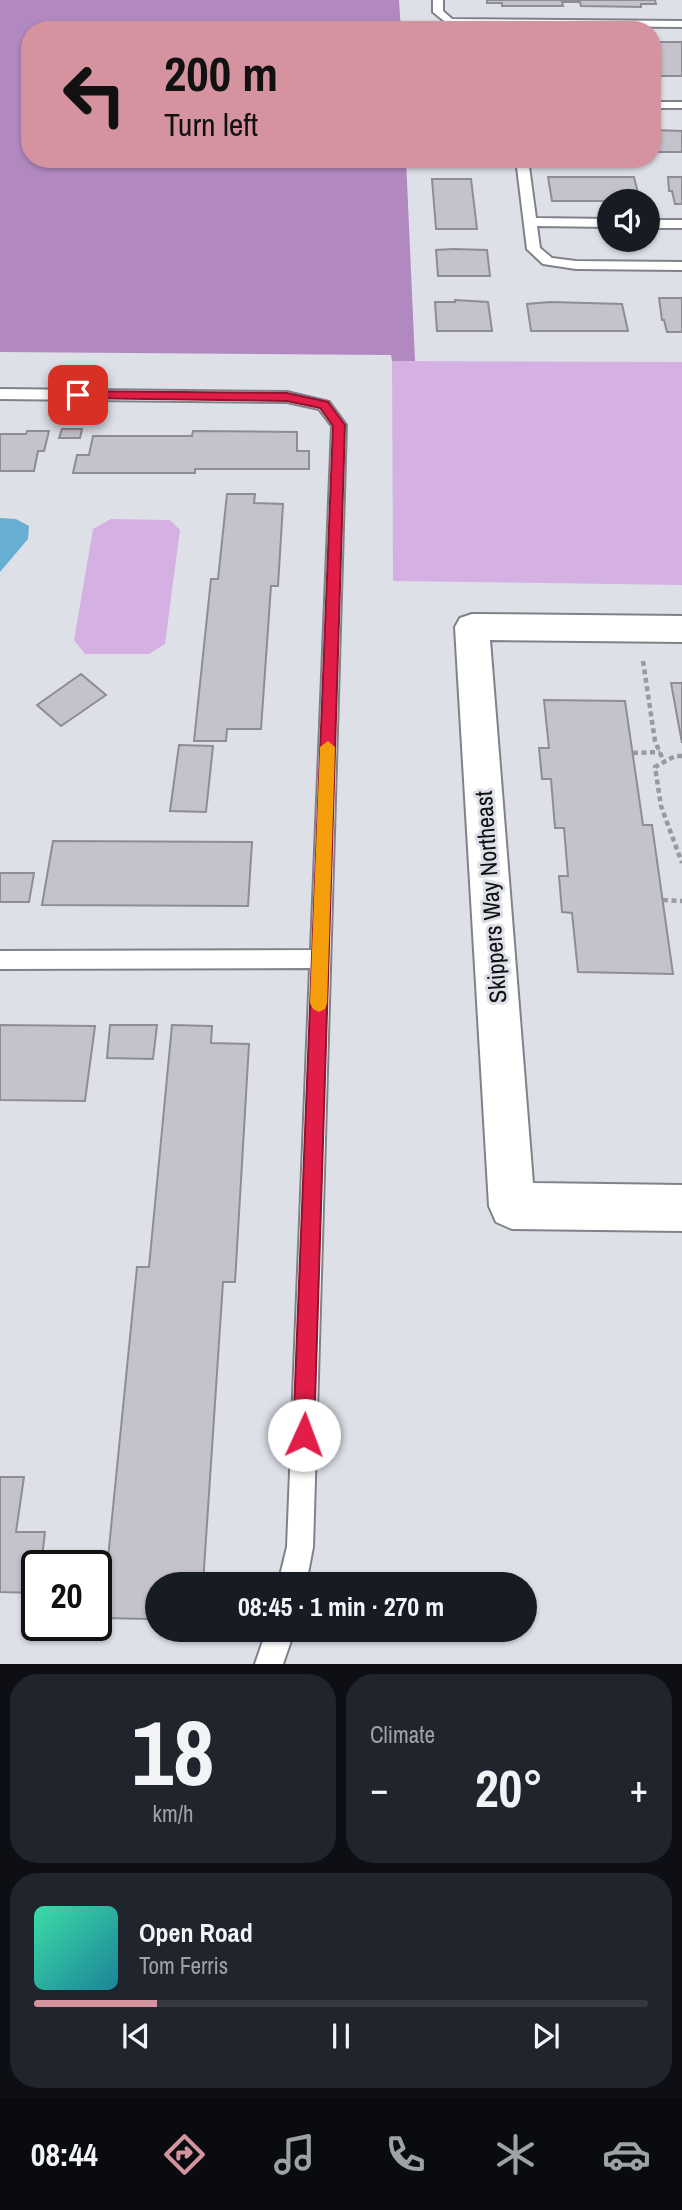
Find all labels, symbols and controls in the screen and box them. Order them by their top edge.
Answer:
text: 200 m [164,40,278,106]
icon: left [49,49,140,140]
text: Turn left [164,103,258,146]
map controls [597,189,660,252]
button: sound [597,189,660,252]
pin [48,365,108,425]
icon: arrive [59,376,97,414]
street label: Skippers Way Northeast [467,789,513,1004]
position arrow [267,1398,341,1472]
speed limit sign: 20 [21,1550,112,1641]
text: 08:45 · 1 min · 270 m [238,1589,444,1624]
text: 18 [132,1691,215,1813]
text: Climate [370,1719,435,1750]
text: 20° [475,1753,543,1823]
text: − [370,1763,388,1814]
text: + [630,1763,648,1814]
text: km/h [153,1798,193,1829]
text: Open Road [139,1915,253,1950]
text: Tom Ferris [139,1950,228,1981]
icon: previous [117,2017,155,2055]
icon: pause [322,2017,360,2055]
icon: next [527,2017,565,2055]
icon: directions [160,2130,209,2179]
icon: music [270,2130,319,2179]
icon: phone [381,2130,430,2179]
icon: climate [491,2130,540,2179]
icon: car [602,2130,651,2179]
text: 08:44 [31,2133,98,2176]

